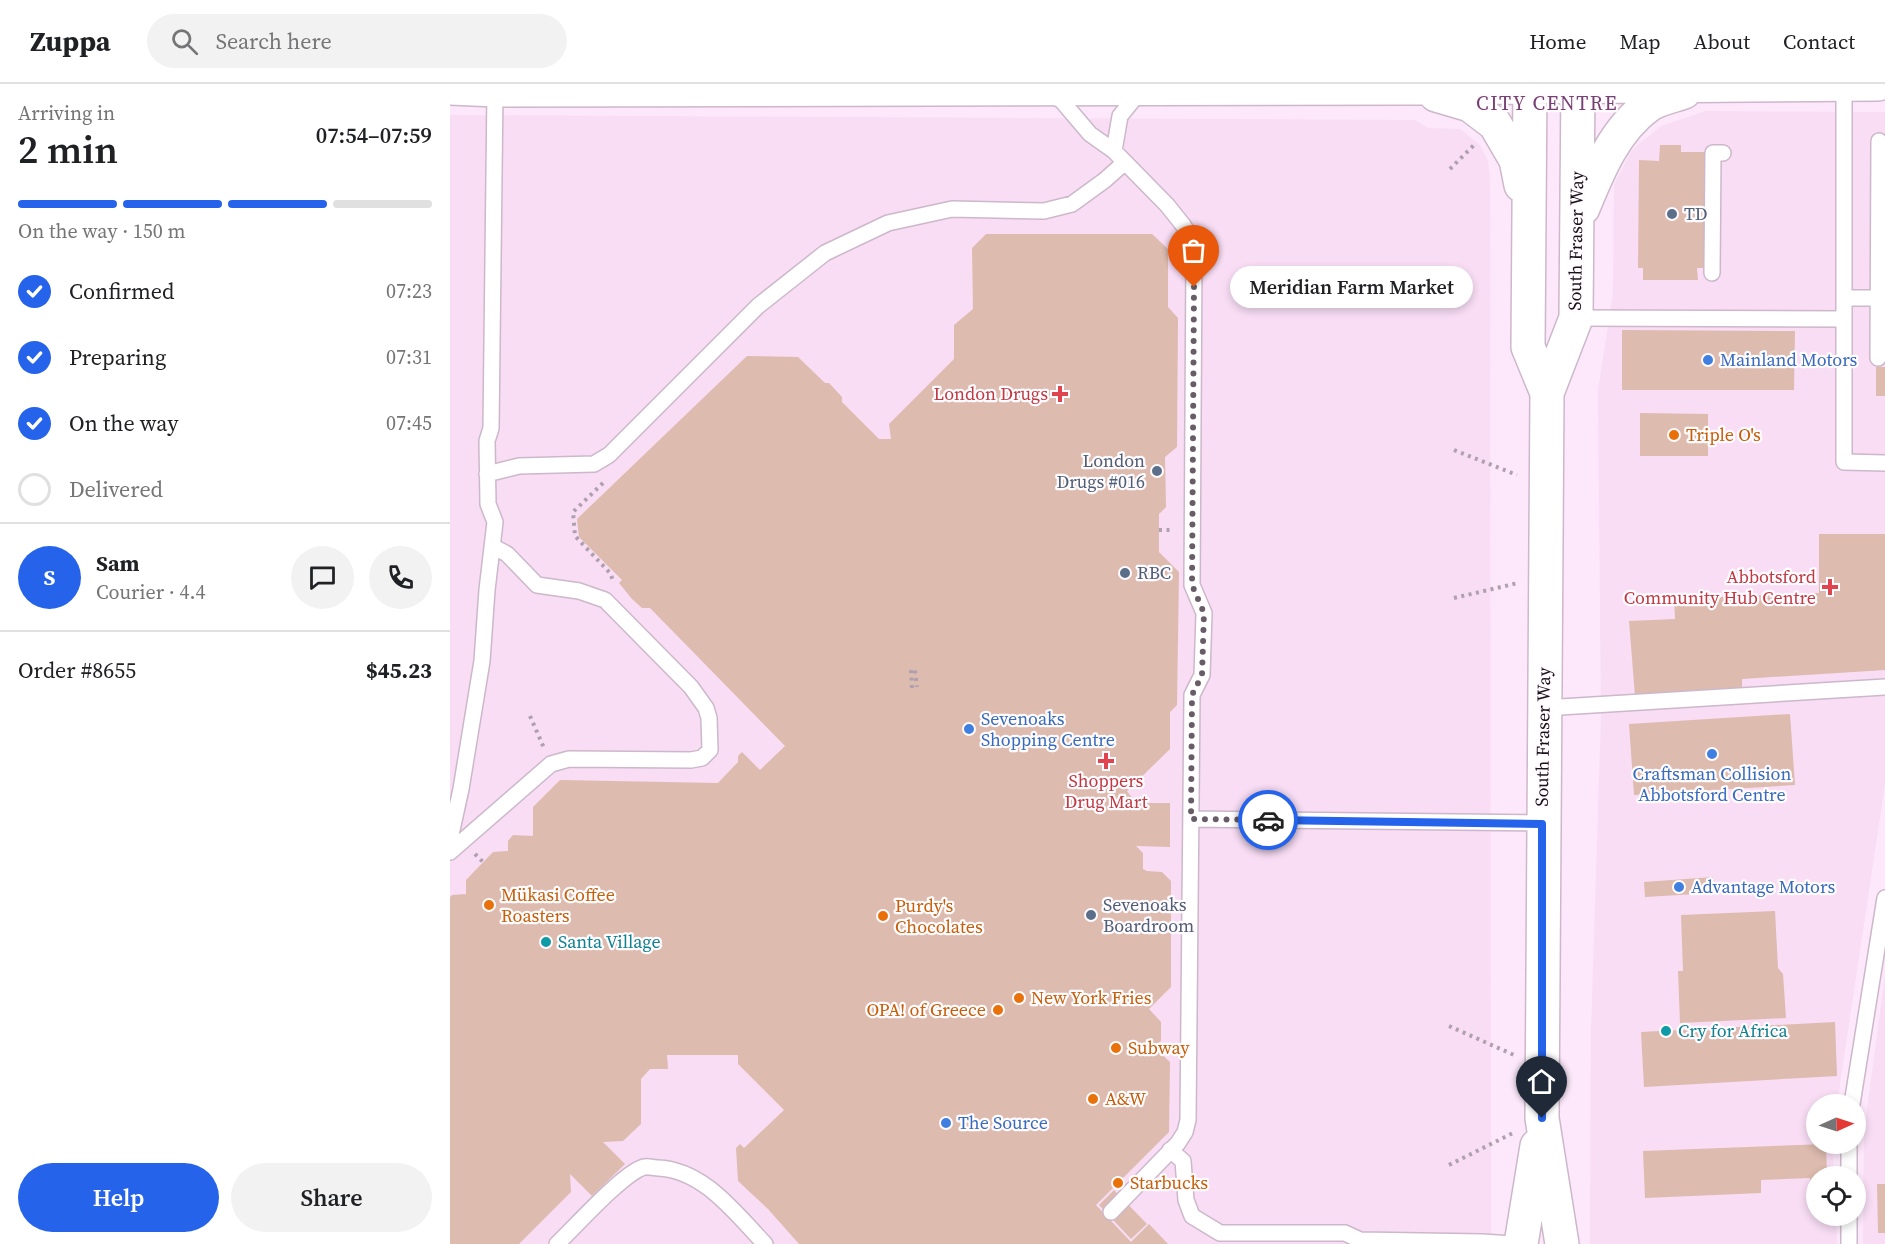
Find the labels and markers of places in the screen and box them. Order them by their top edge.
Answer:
place label: TD [1684,201,1708,226]
marker: TD [1665,207,1679,221]
pin [1168,225,1219,287]
callout: Meridian Farm Market [1230,266,1473,308]
place label: Mainland Motors [1720,347,1858,372]
marker: Mainland Motors [1701,353,1715,367]
place label: London Drugs [933,381,1048,406]
marker: London Drugs [1053,387,1067,401]
place label: Triple O's [1686,422,1761,447]
marker: Triple O's [1667,428,1681,442]
place label: London Drugs #016 [1056,448,1145,494]
marker: London Drugs #016 [1150,464,1164,478]
place label: RBC [1137,560,1171,585]
place label: Abbotsford Community Hub Centre [1624,564,1816,610]
marker: RBC [1118,566,1132,580]
marker: Abbotsford Community Hub Centre [1821,578,1839,596]
place label: Sevenoaks Shopping Centre [981,706,1115,752]
marker: Sevenoaks Shopping Centre [962,722,976,736]
marker: Craftsman Collision Abbotsford Centre [1705,747,1719,761]
marker: Shoppers Drug Mart [1099,754,1113,768]
place label: Craftsman Collision Abbotsford Centre [1633,761,1792,807]
place label: Shoppers Drug Mart [1065,768,1148,814]
place label: Advantage Motors [1691,874,1835,899]
marker: Advantage Motors [1672,880,1686,894]
place label: Mükasi Coffee Roasters [501,882,615,928]
place label: Sevenoaks Boardroom [1103,892,1194,938]
place label: Purdy's Chocolates [895,893,983,939]
marker: Mükasi Coffee Roasters [482,898,496,912]
marker: Sevenoaks Boardroom [1084,908,1098,922]
marker: Purdy's Chocolates [876,909,890,923]
place label: Santa Village [558,929,661,954]
marker: Santa Village [539,935,553,949]
place label: New York Fries [1031,985,1152,1010]
marker: New York Fries [1012,991,1026,1005]
place label: OPA! of Greece [866,997,986,1022]
marker: OPA! of Greece [991,1003,1005,1017]
place label: Cry for Africa [1678,1018,1788,1043]
marker: Cry for Africa [1659,1024,1673,1038]
place label: Subway [1128,1035,1190,1060]
marker: Subway [1109,1041,1123,1055]
pin [1516,1056,1567,1118]
place label: A&W [1105,1086,1147,1111]
marker: A&W [1086,1092,1100,1106]
place label: The Source [958,1110,1048,1135]
marker: The Source [939,1116,953,1130]
place label: Starbucks [1130,1170,1208,1195]
marker: Starbucks [1111,1176,1125,1190]

